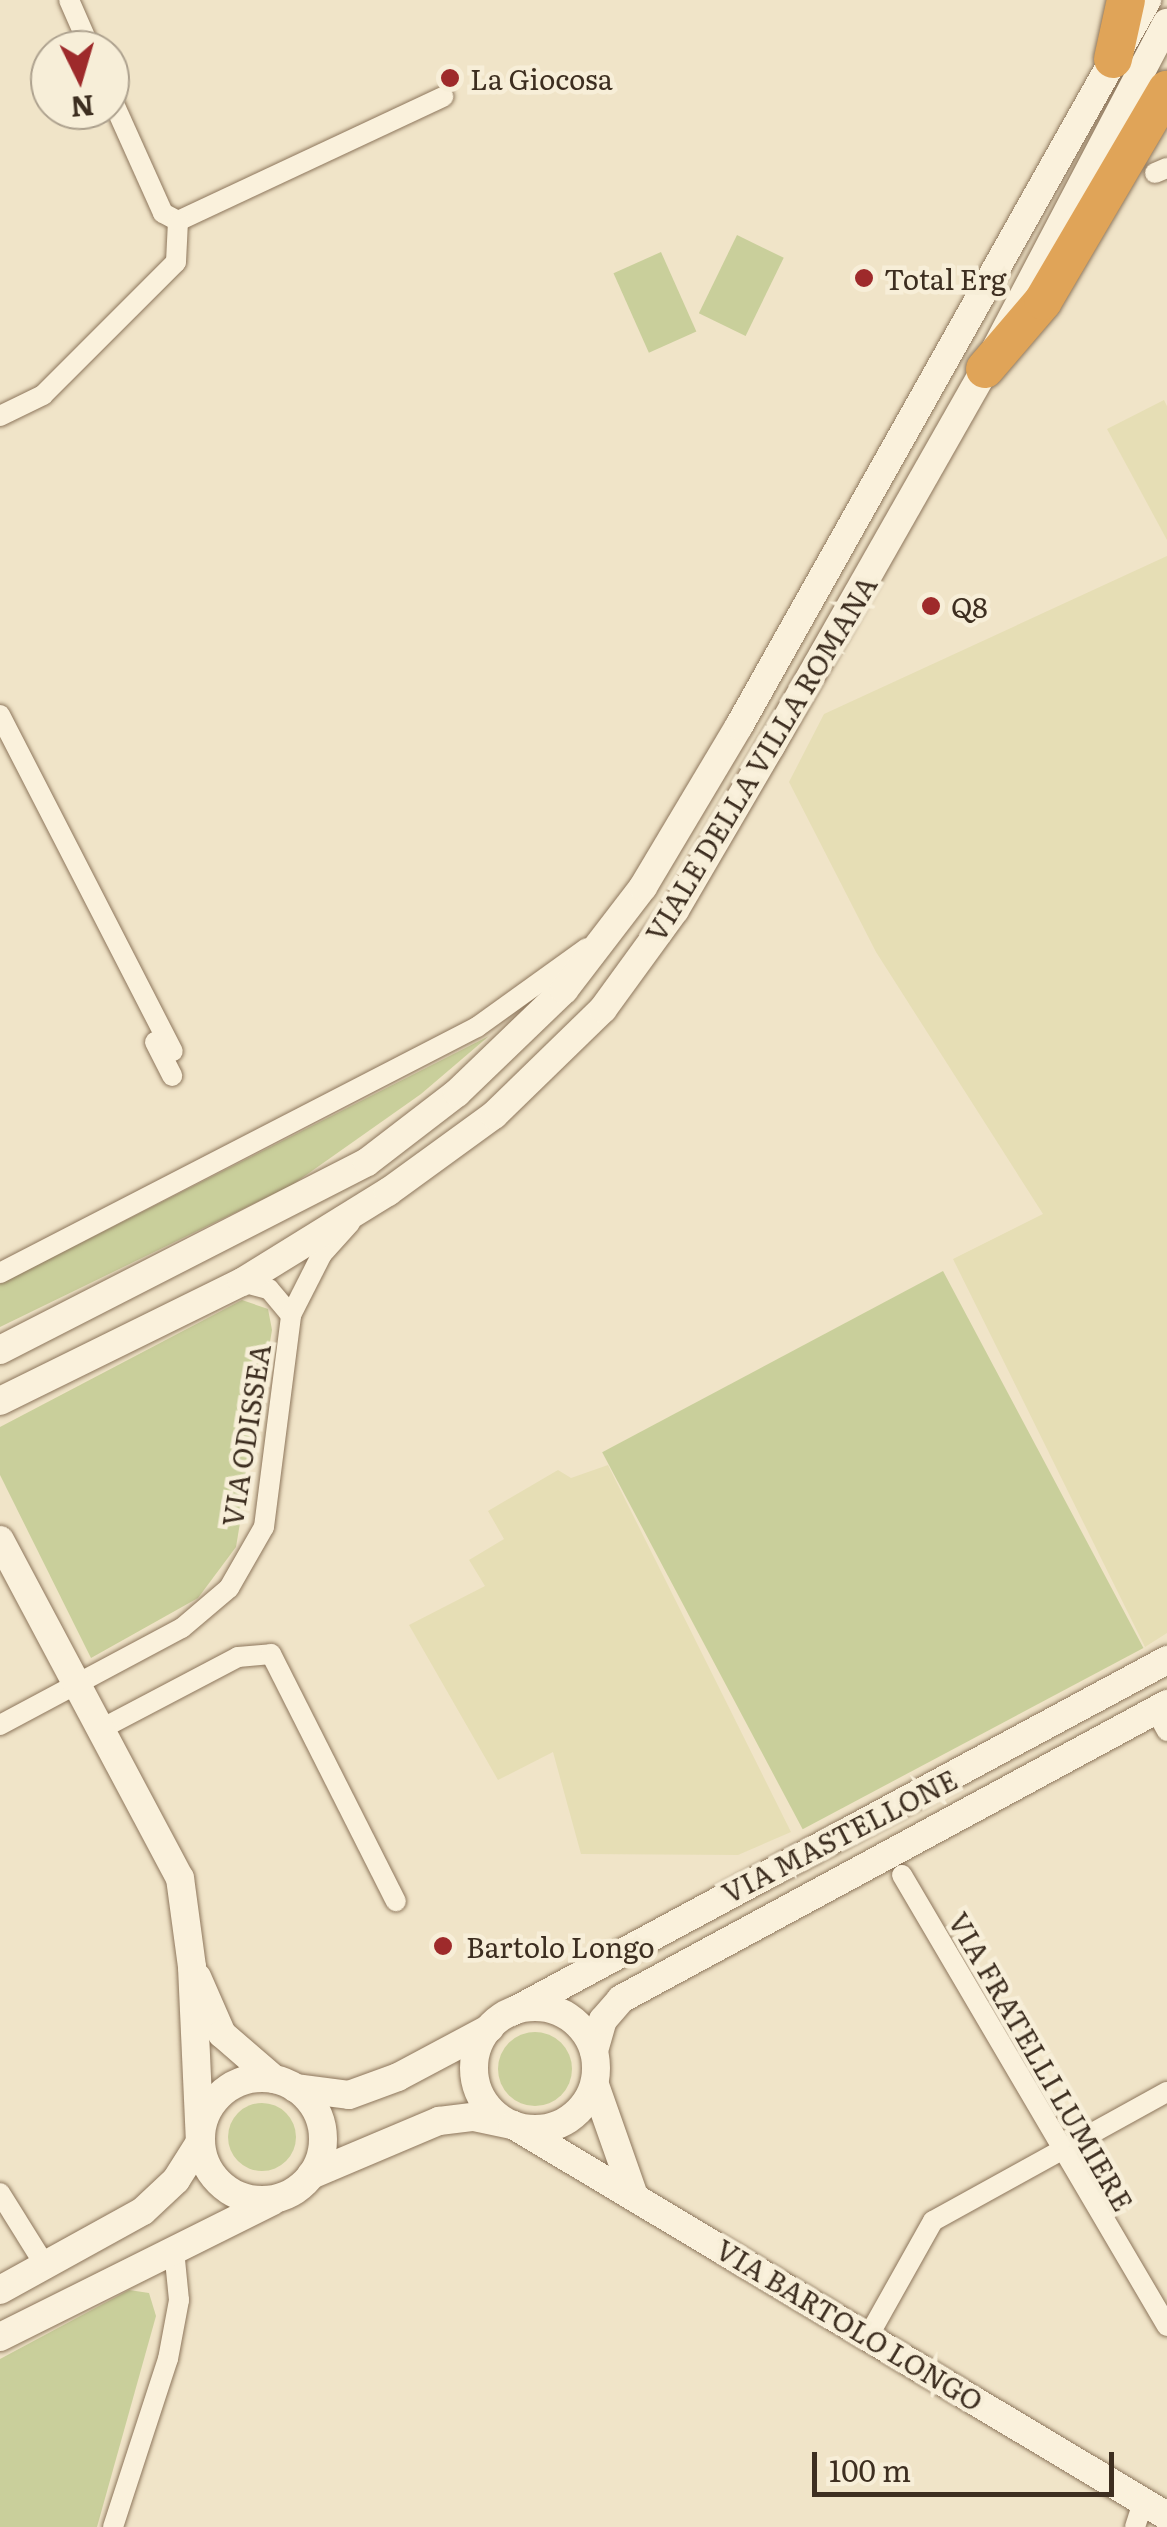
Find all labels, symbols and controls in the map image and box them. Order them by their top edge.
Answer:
north arrow [30,30,130,130]
place label: La Giocosa [470,61,613,95]
marker: La Giocosa [439,67,461,89]
text: N [69,86,96,130]
place label: Total Erg [884,261,1006,295]
marker: Total Erg [853,267,875,289]
street label: VIALE DELLA VILLA ROMANA [637,569,883,947]
place label: Q8 [951,589,988,623]
marker: Q8 [920,595,942,617]
street label: VIA ODISSEA [214,1341,276,1529]
street label: VIA MASTELLONE [716,1761,962,1909]
street label: VIA FRATELLI LUMIERE [943,1906,1141,2216]
place label: Bartolo Longo [466,1929,655,1963]
marker: Bartolo Longo [430,1933,456,1959]
street label: VIA BARTOLO LONGO [711,2231,989,2417]
scale bar [817,2432,1120,2494]
text: 100 m [829,2447,911,2491]

